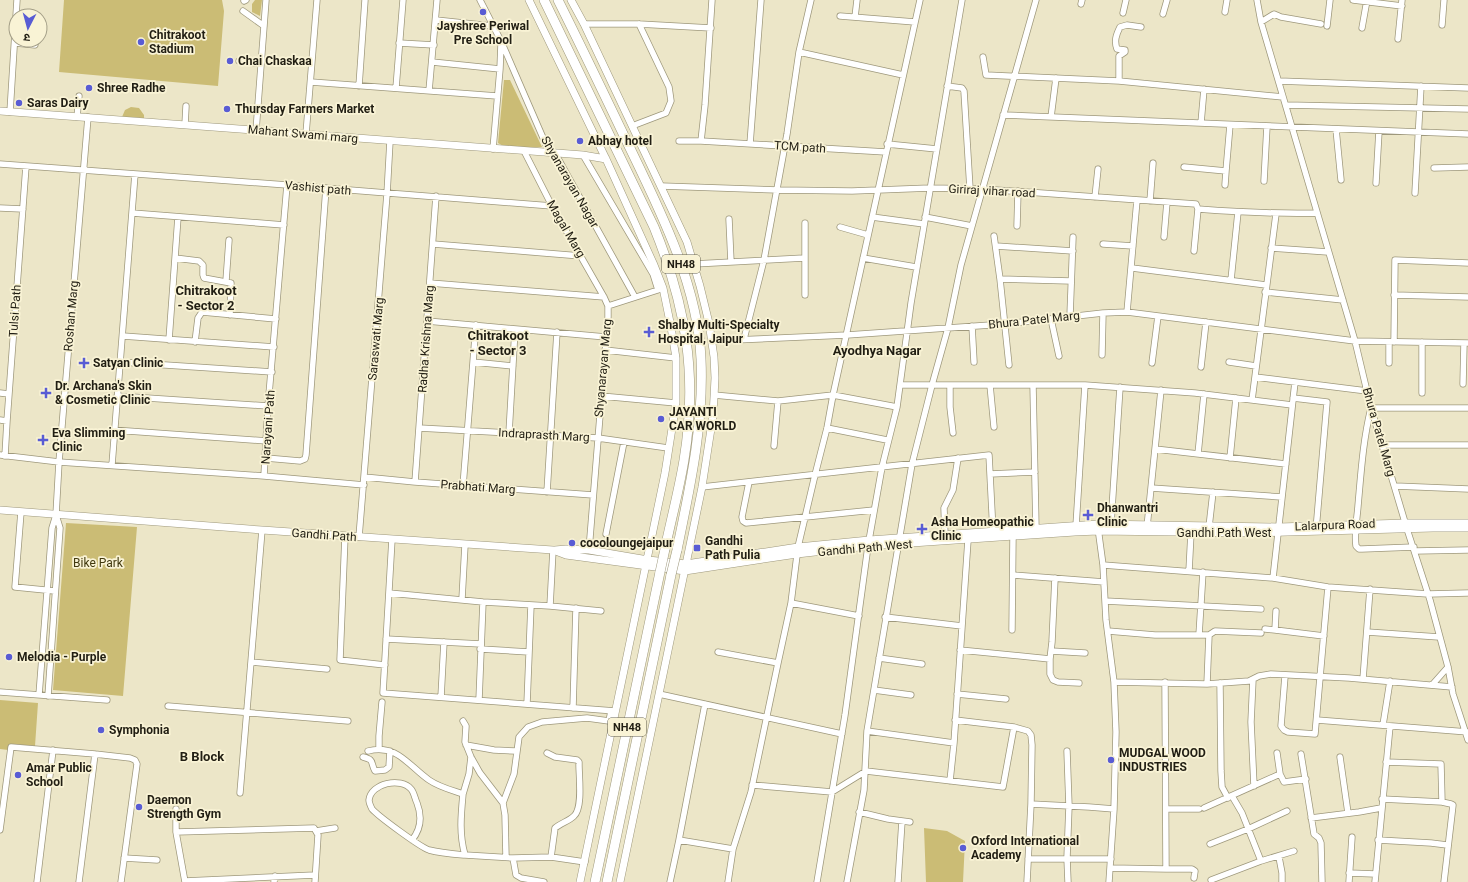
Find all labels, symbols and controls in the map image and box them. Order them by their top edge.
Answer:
marker: Jayshree Periwal Pre School [478,7,488,17]
north arrow [8,8,48,48]
place label: Jayshree Periwal Pre School [437,19,529,47]
place label: Chitrakoot Stadium [149,28,205,56]
text: उ [23,31,31,44]
marker: Chitrakoot Stadium [136,37,146,47]
place label: Chai Chaskaa [238,54,312,68]
marker: Chai Chaskaa [225,56,235,66]
place label: Shree Radhe [97,81,166,95]
marker: Shree Radhe [84,83,94,93]
place label: Saras Dairy [27,96,89,110]
marker: Saras Dairy [14,98,24,108]
place label: Thursday Farmers Market [235,102,374,116]
marker: Thursday Farmers Market [222,104,232,114]
street label: Mahant Swami marg [247,122,359,146]
street label: Shyanarayan Nagar [538,134,602,230]
place label: Abhay hotel [588,134,652,148]
marker: Abhay hotel [575,136,585,146]
street label: TCM path [774,138,826,156]
street label: Vashist path [284,178,352,198]
street label: Giriraj vihar road [948,182,1036,200]
street label: Magal Marg [544,198,588,260]
road number: NH48 [662,255,700,273]
street label: Roshan Marg [61,280,81,352]
district label: Chitrakoot - Sector 2 [175,283,237,313]
street label: Tulsi Path [6,284,24,338]
street label: Radha Krishna Marg [415,285,437,393]
street label: Saraswati Marg [365,297,387,381]
street label: Bhura Patel Marg [988,308,1080,332]
street label: Shyanarayan Marg [592,318,614,418]
place label: Shalby Multi-Specialty Hospital, Jaipur [658,318,780,346]
marker: Shalby Multi-Specialty Hospital, Jaipur [643,326,655,338]
district label: Chitrakoot - Sector 3 [467,328,529,358]
district label: Ayodhya Nagar [833,343,922,358]
place label: Satyan Clinic [93,356,163,370]
marker: Satyan Clinic [78,357,90,369]
place label: Dr. Archana's Skin & Cosmetic Clinic [55,379,152,407]
street label: Bhura Patel Marg [1360,386,1398,478]
marker: Dr. Archana's Skin & Cosmetic Clinic [40,387,52,399]
street label: Narayani Path [258,389,278,465]
place label: JAYANTI CAR WORLD [669,405,737,433]
marker: JAYANTI CAR WORLD [656,414,666,424]
place label: Eva Slimming Clinic [52,426,125,454]
street label: Indraprasth Marg [498,426,590,444]
marker: Eva Slimming Clinic [37,434,49,446]
street label: Prabhati Marg [440,477,516,497]
place label: Dhanwantri Clinic [1097,501,1158,529]
marker: Dhanwantri Clinic [1082,509,1094,521]
place label: Asha Homeopathic Clinic [931,515,1034,543]
street label: Lalarpura Road [1294,517,1376,533]
marker: Asha Homeopathic Clinic [916,523,928,535]
street label: Gandhi Path [291,526,357,544]
street label: Gandhi Path West [1176,526,1272,540]
place label: Gandhi Path Pulia [705,534,761,562]
place label: cocoloungejaipur [580,536,674,550]
street label: Gandhi Path West [817,537,913,559]
marker: cocoloungejaipur [567,538,577,548]
marker: Gandhi Path Pulia [692,543,702,553]
park label: Bike Park [73,556,124,570]
place label: Melodia - Purple [17,650,107,664]
marker: Melodia - Purple [4,652,14,662]
road number: NH48 [608,718,646,736]
place label: Symphonia [109,723,170,737]
marker: Symphonia [96,725,106,735]
place label: MUDGAL WOOD INDUSTRIES [1119,746,1206,774]
district label: B Block [180,749,225,764]
marker: MUDGAL WOOD INDUSTRIES [1106,755,1116,765]
place label: Amar Public School [26,761,92,789]
marker: Amar Public School [13,770,23,780]
place label: Daemon Strength Gym [147,793,221,821]
marker: Daemon Strength Gym [134,802,144,812]
place label: Oxford International Academy [971,834,1079,862]
marker: Oxford International Academy [958,843,968,853]

